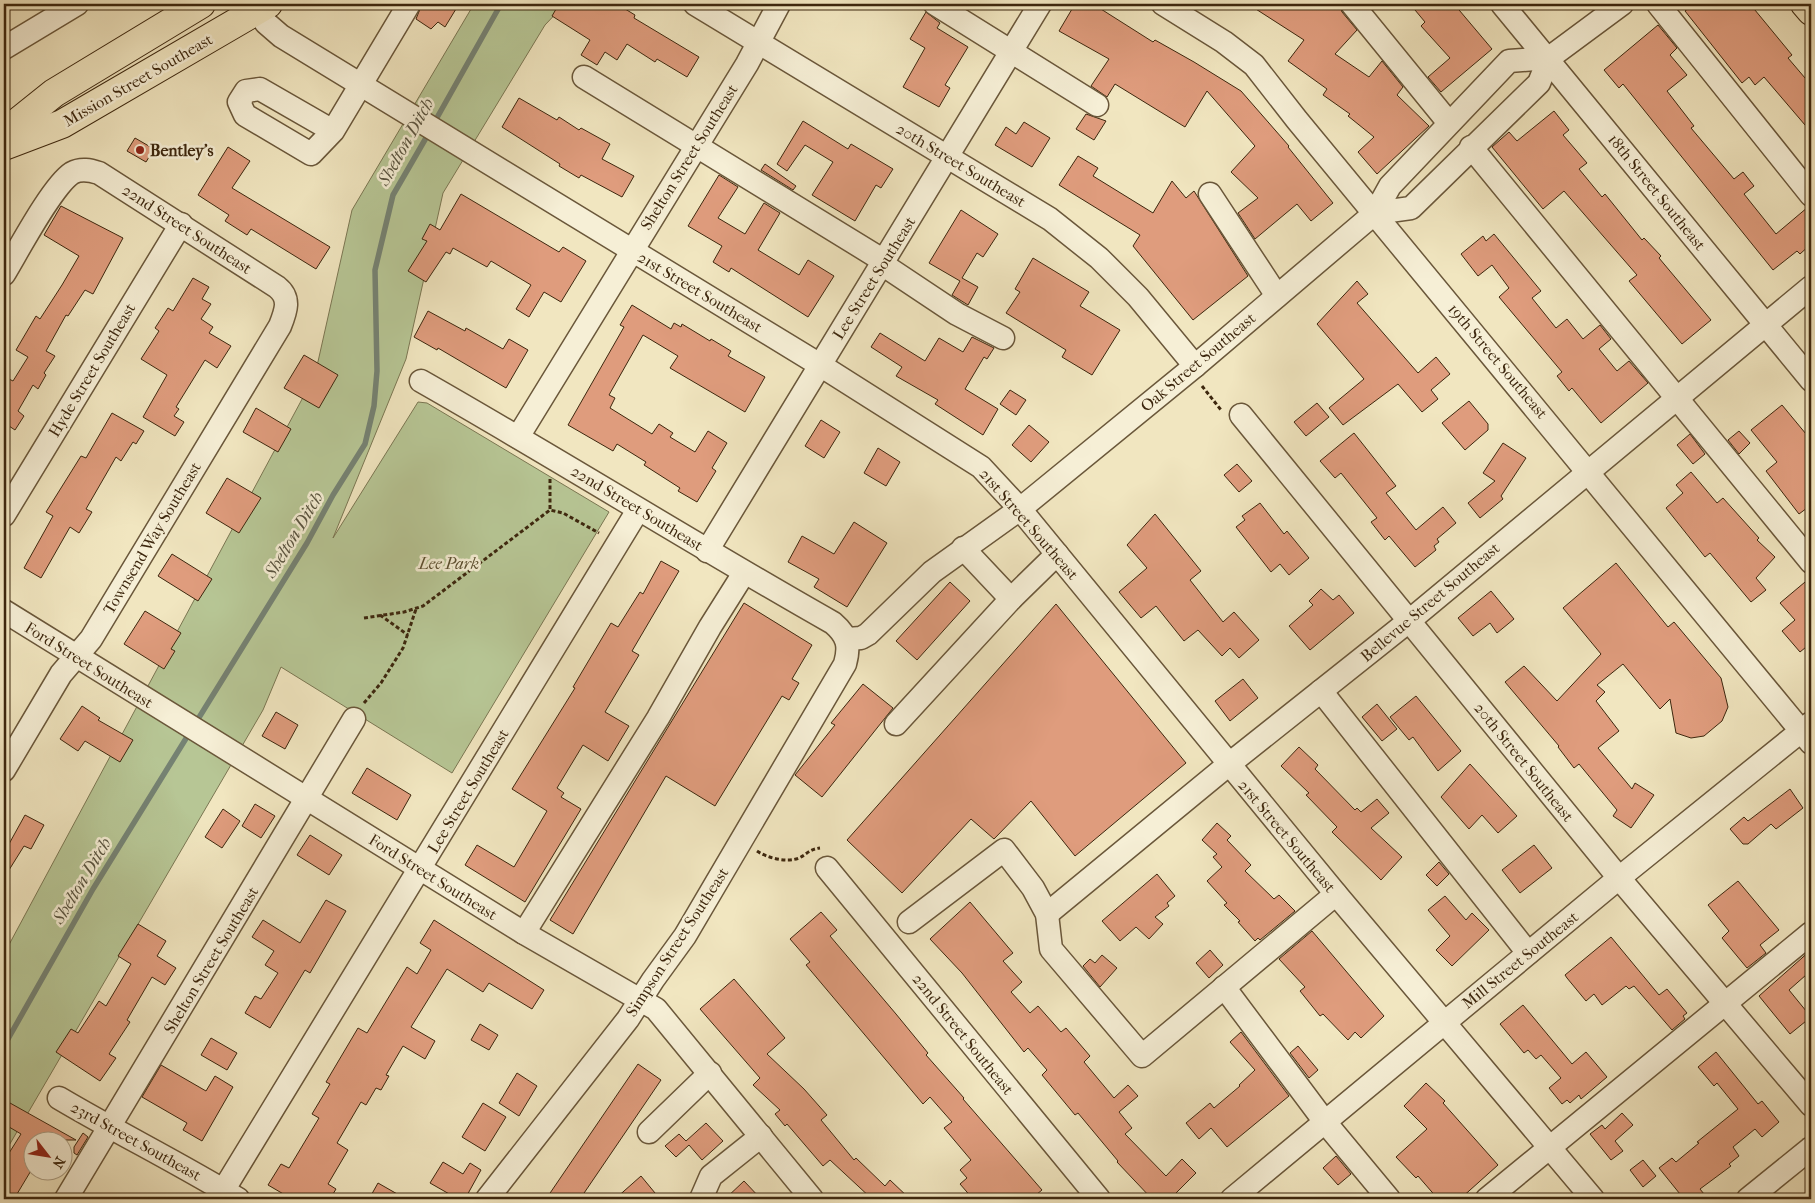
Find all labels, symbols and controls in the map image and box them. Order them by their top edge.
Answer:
street label: Mission Street Southeast [60,29,216,130]
street label: Shelton Street Southeast [636,80,742,233]
water label: Shelton Ditch [373,95,439,190]
street label: 20th Street Southeast [893,119,1029,211]
street label: 18th Street Southeast [1604,130,1710,254]
place label: Bentley's [150,141,213,161]
marker: Bentley's [134,144,146,156]
street label: 22nd Street Southeast [119,180,255,278]
street label: Lee Street Southeast [828,213,920,343]
street label: 21st Street Southeast [634,247,766,337]
street label: Hyde Street Southeast [45,299,140,440]
street label: 19th Street Southeast [1444,299,1552,423]
street label: Oak Street Southeast [1137,308,1260,416]
street label: Townsend Way Southeast [99,458,205,617]
street label: 22nd Street Southeast [568,461,707,555]
street label: 21st Street Southeast [975,464,1083,584]
water label: Shelton Ditch [260,488,328,583]
street label: Bellevue Street Southeast [1357,538,1504,666]
park label: Lee Park [418,554,479,573]
street label: Ford Street Southeast [21,618,157,712]
street label: 20th Street Southeast [1470,699,1578,826]
street label: Lee Street Southeast [423,725,513,857]
street label: 21st Street Southeast [1234,776,1340,896]
street label: Ford Street Southeast [365,830,501,924]
water label: Shelton Ditch [48,834,116,929]
street label: Simpson Street Southeast [622,864,733,1020]
street label: Shelton Street Southeast [160,883,263,1037]
street label: Mill Street Southeast [1458,907,1582,1013]
street label: 22nd Street Southeast [908,970,1018,1099]
street label: 23rd Street Southeast [68,1097,205,1185]
north arrow [22,1130,72,1180]
text: N [48,1154,69,1172]

